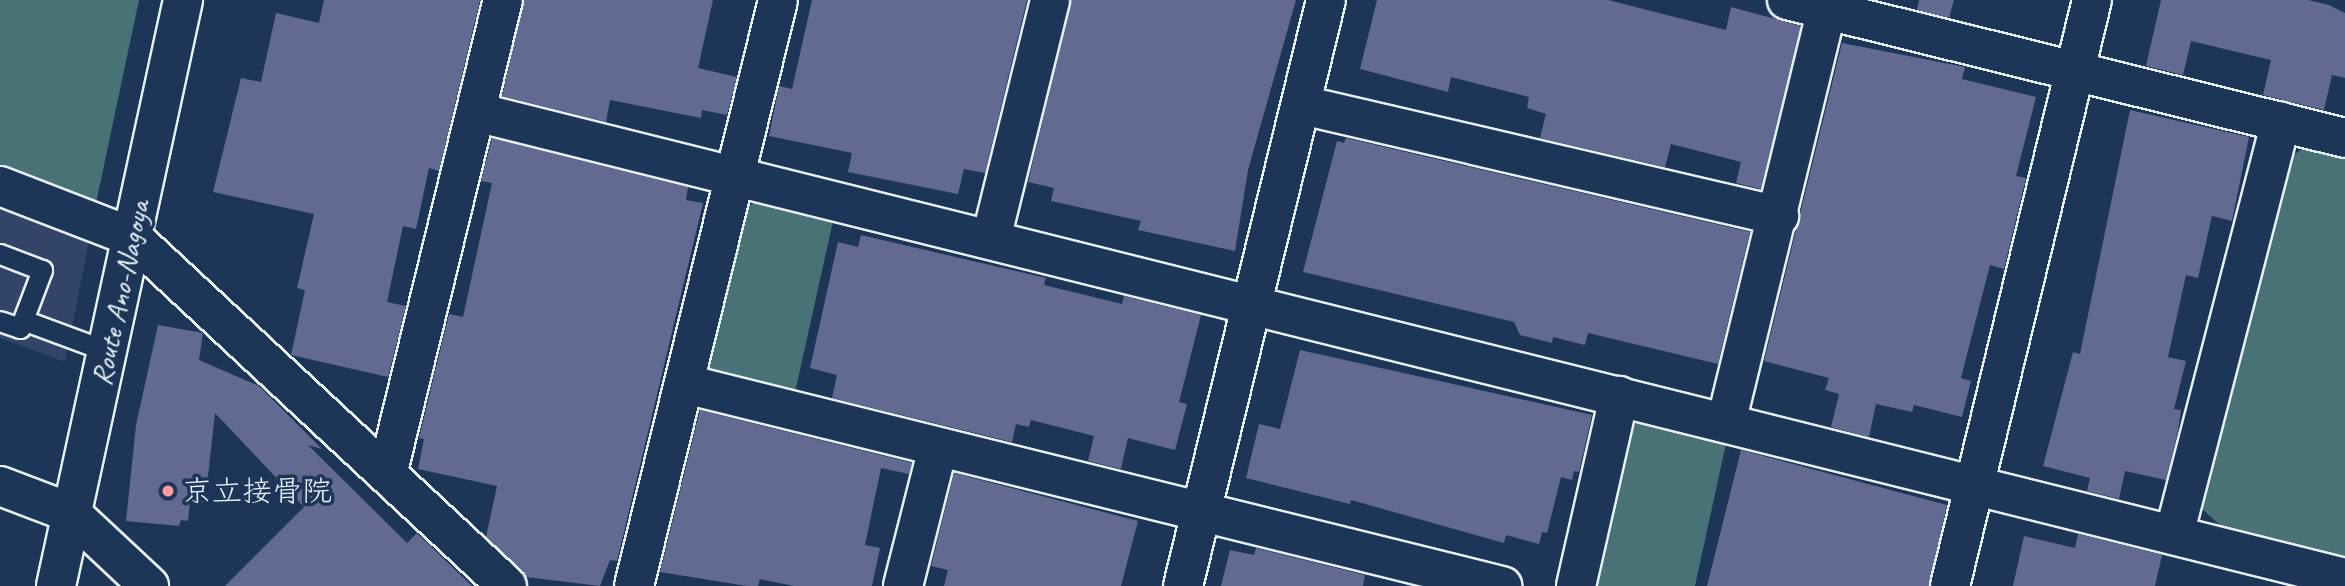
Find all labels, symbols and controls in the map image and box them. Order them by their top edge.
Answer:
street label: Route Ano-Nagoya [83,197,157,389]
place label: 京立接骨院 [182,473,332,509]
marker: 京立接骨院 [160,483,176,499]

